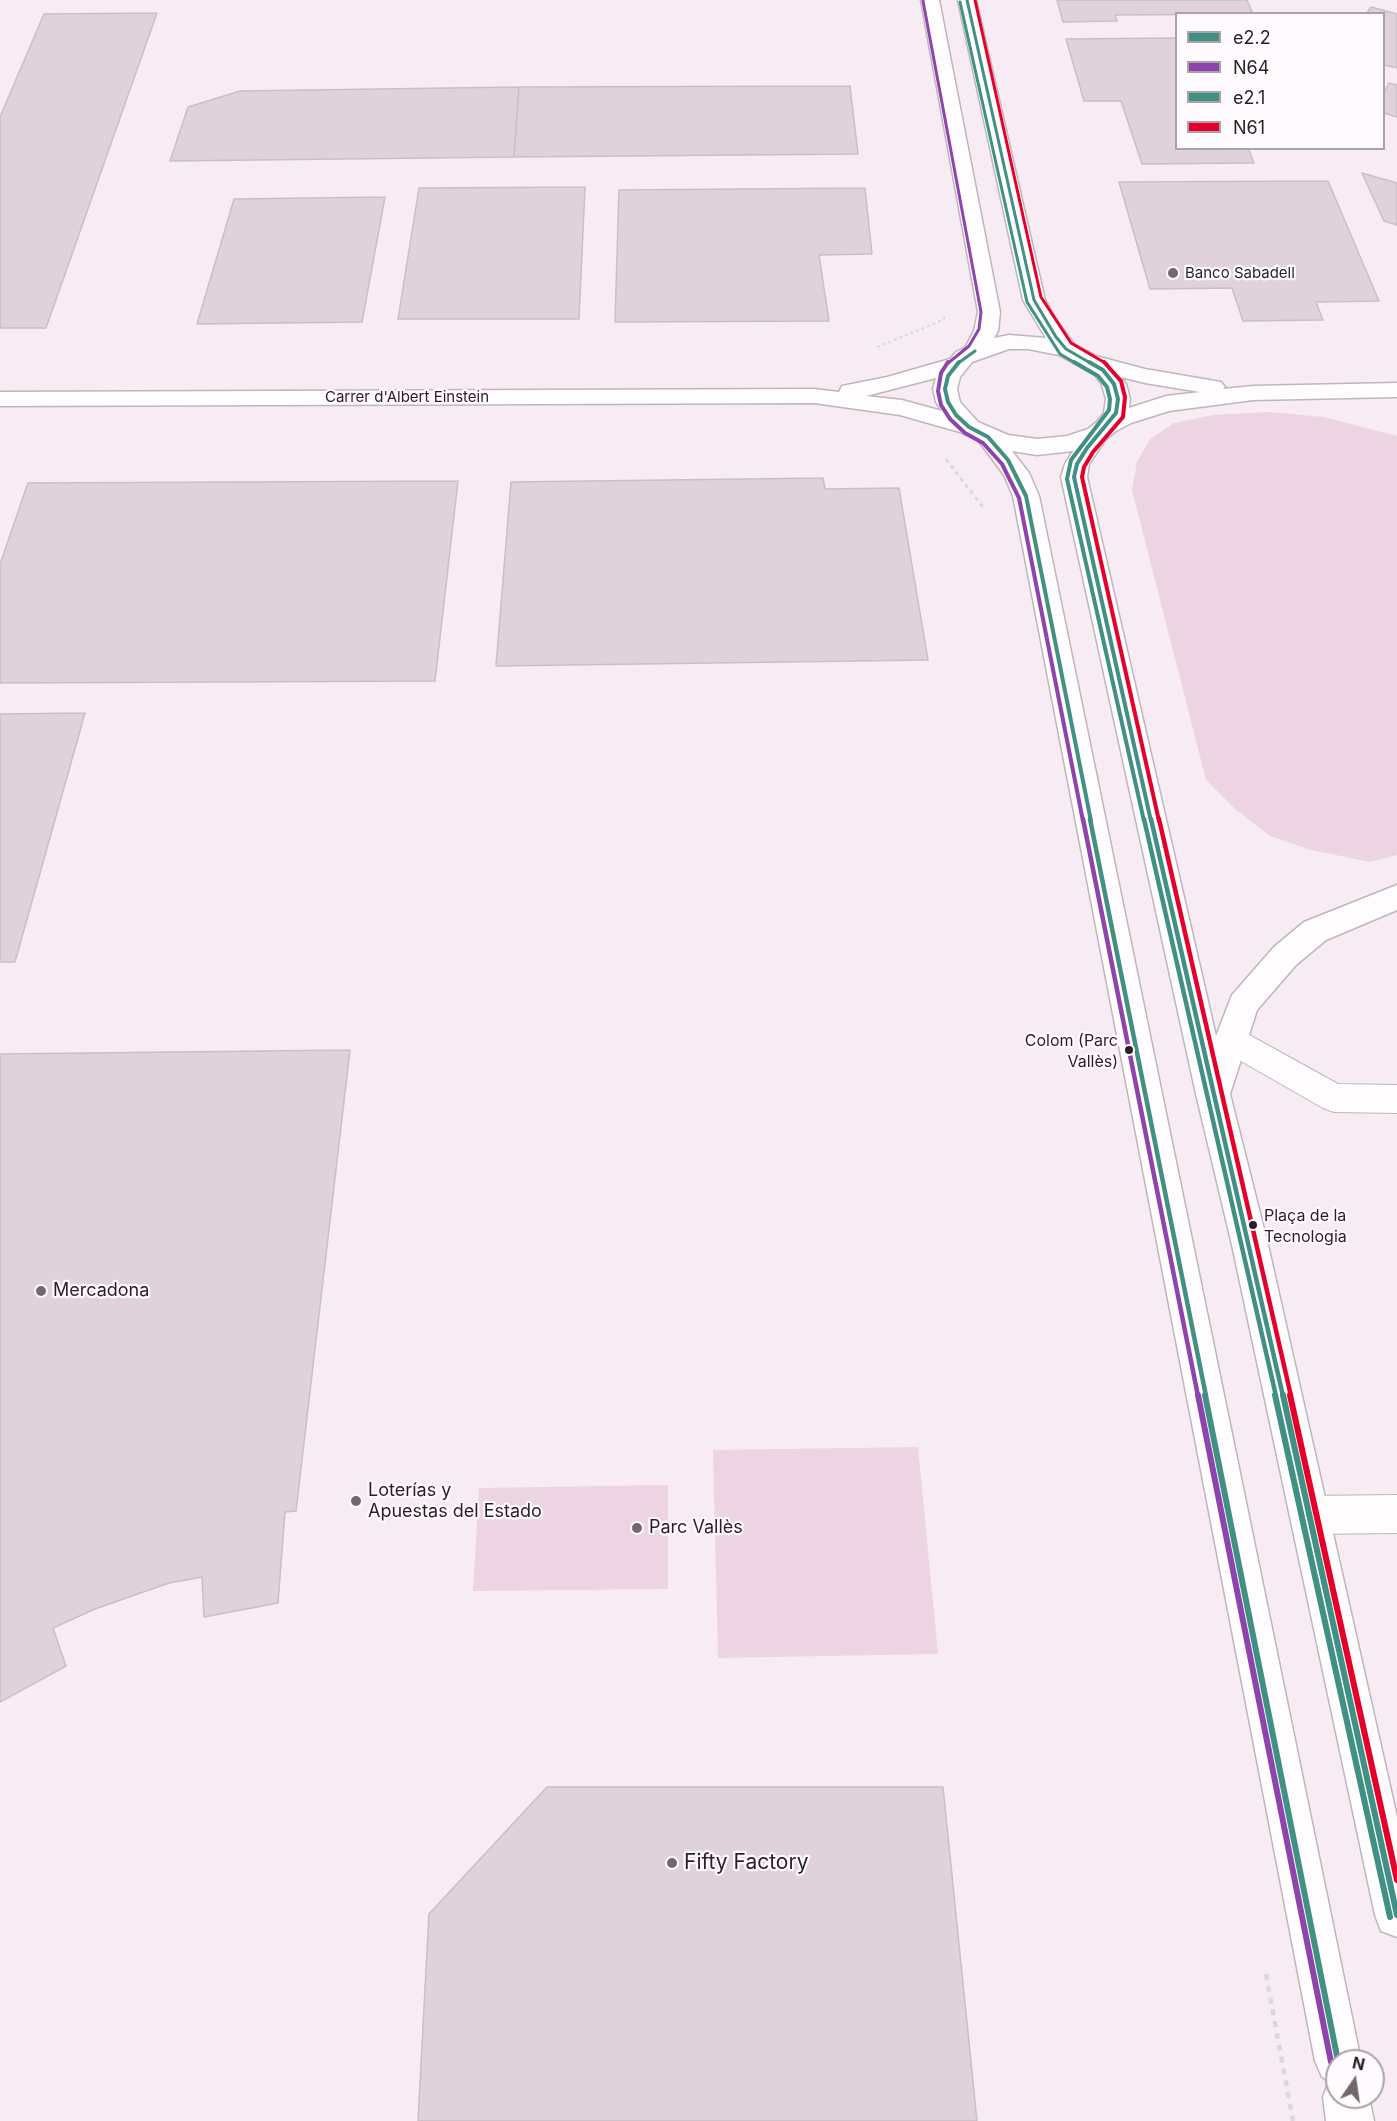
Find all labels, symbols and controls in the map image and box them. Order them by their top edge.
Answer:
legend [1175,12,1385,150]
text: e2.2 [1233,27,1271,48]
text: N64 [1233,57,1269,78]
text: e2.1 [1233,87,1265,108]
text: N61 [1233,117,1265,138]
place label: Banco Sabadell [1185,264,1295,282]
marker: Banco Sabadell [1166,266,1180,280]
street label: Carrer d'Albert Einstein [325,388,489,406]
place label: Colom (Parc Vallès) [1025,1031,1118,1069]
marker: Colom (Parc Vallès) [1123,1044,1135,1056]
place label: Plaça de la Tecnologia [1264,1206,1347,1244]
marker: Plaça de la Tecnologia [1247,1219,1259,1231]
place label: Mercadona [53,1280,149,1302]
marker: Mercadona [34,1284,48,1298]
place label: Loterías y Apuestas del Estado [368,1480,542,1522]
marker: Loterías y Apuestas del Estado [349,1494,363,1508]
place label: Parc Vallès [649,1517,743,1539]
marker: Parc Vallès [630,1521,644,1535]
place label: Fifty Factory [684,1850,808,1876]
marker: Fifty Factory [665,1856,679,1870]
north arrow [1325,2049,1385,2109]
text: N [1350,2052,1367,2075]

